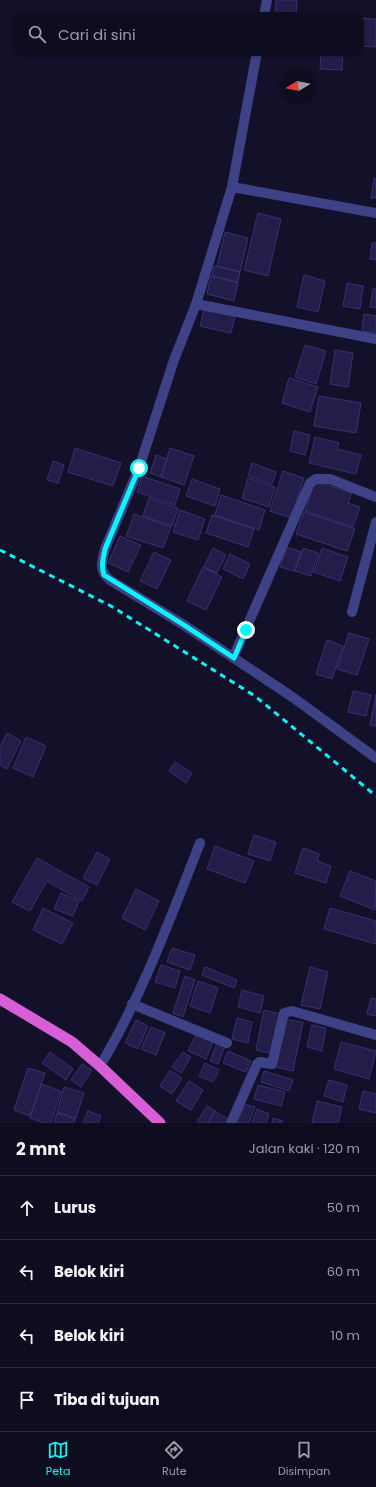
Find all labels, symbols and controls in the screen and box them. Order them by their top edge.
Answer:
search box [12,12,364,56]
icon: search [26,23,48,45]
text: Cari di sini [58,24,136,45]
north arrow [280,68,316,104]
route start [130,459,148,477]
route end [237,621,255,639]
text: 2 mnt [16,1137,66,1161]
text: Jalan kaki · 120 m [249,1139,360,1158]
icon: ahead [16,1197,38,1219]
text: Lurus [54,1197,96,1218]
text: 50 m [327,1198,360,1217]
icon: left [16,1261,38,1283]
text: Belok kiri [54,1261,124,1282]
text: 60 m [327,1262,360,1281]
icon: left [16,1325,38,1347]
text: Belok kiri [54,1325,124,1346]
text: 10 m [331,1326,360,1345]
icon: arrive [16,1389,38,1411]
text: Tiba di tujuan [54,1389,160,1410]
tab: Peta [46,1439,70,1480]
tab: Rute [162,1439,187,1480]
tab: Disimpan [278,1439,330,1480]

